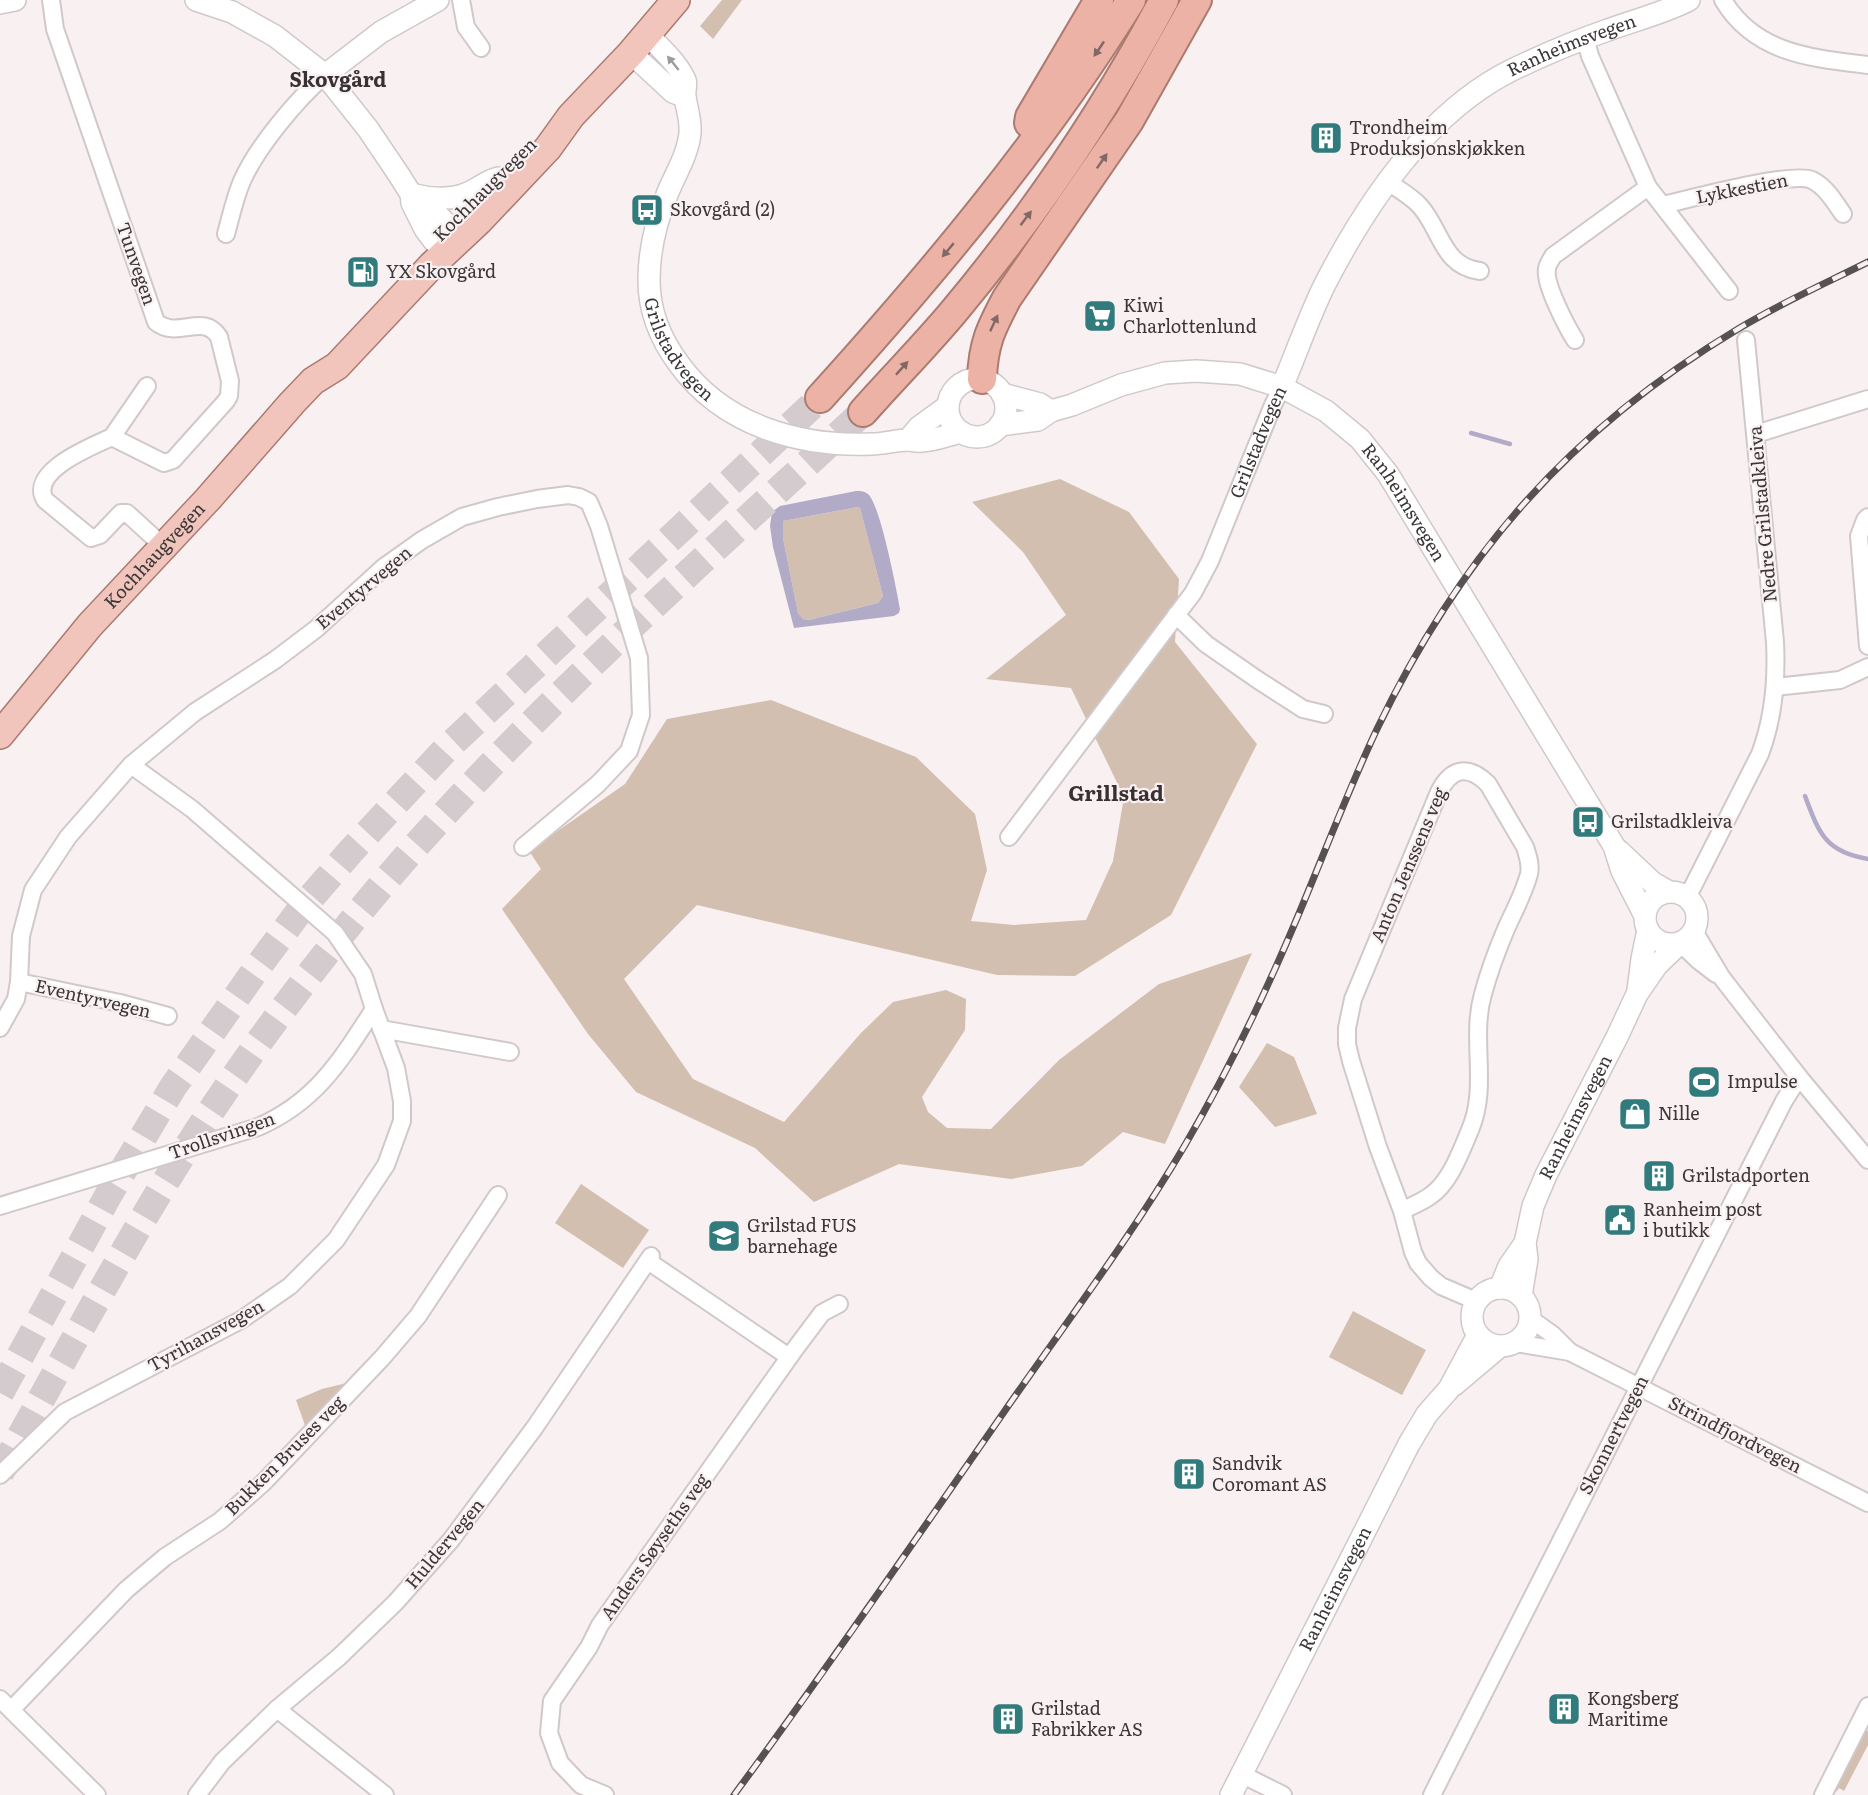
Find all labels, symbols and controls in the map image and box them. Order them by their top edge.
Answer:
street label: Ranheimsvegen [1502,6,1639,83]
one-way arrow [1094,41,1105,57]
one-way arrow [666,55,679,71]
district label: Skovgård [290,63,386,93]
place label: Trondheim Produksjonskjøkken [1349,113,1525,161]
building icon: Trondheim Produksjonskjøkken [1308,120,1344,156]
street label: Kochhaugvegen [426,131,542,247]
one-way arrow [1096,153,1108,169]
street label: Lykkestien [1693,165,1790,210]
bus stop icon: Skovgård (2) [629,192,665,228]
place label: Skovgård (2) [670,195,776,222]
one-way arrow [1020,211,1032,226]
street label: Tunvegen [111,219,164,309]
one-way arrow [942,242,955,258]
fuel station icon: YX Skovgård [345,254,381,290]
place label: YX Skovgård [386,257,496,284]
place label: Kiwi Charlottenlund [1123,291,1257,339]
street label: Grilstadvegen [638,295,721,407]
supermarket icon: Kiwi Charlottenlund [1082,298,1118,334]
one-way arrow [990,314,999,331]
one-way arrow [895,361,909,376]
street label: Grilstadvegen [1222,381,1293,502]
street label: Nedre Grilstadkleiva [1740,424,1783,604]
street label: Ranheimsvegen [1356,436,1453,566]
street label: Kochhaugvegen [97,495,211,614]
street label: Eventyrvegen [309,538,417,635]
district label: Grillstad [1068,776,1164,807]
street label: Anton Jenssens veg [1363,782,1453,946]
bus stop icon: Grilstadkleiva [1570,804,1606,840]
place label: Grilstadkleiva [1611,807,1733,834]
street label: Eventyrvegen [33,971,154,1024]
street label: Ranheimsvegen [1531,1049,1618,1184]
sports icon: Impulse [1686,1064,1722,1100]
place label: Impulse [1727,1067,1798,1094]
shop icon: Nille [1617,1096,1653,1132]
place label: Nille [1658,1099,1700,1126]
street label: Trollsvingen [165,1104,278,1165]
building icon: Grilstadporten [1641,1158,1677,1194]
place label: Grilstadporten [1682,1161,1810,1188]
place label: Ranheim post i butikk [1643,1195,1763,1243]
public building icon: Ranheim post i butikk [1602,1202,1638,1238]
place label: Grilstad FUS barnehage [747,1211,856,1259]
school or university icon: Grilstad FUS barnehage [706,1218,742,1254]
street label: Tyrihansvegen [142,1291,268,1378]
street label: Skonnertvegen [1571,1370,1654,1499]
street label: Bukken Bruses veg [218,1388,351,1521]
street label: Strindfjordvegen [1664,1388,1807,1479]
place label: Sandvik Coromant AS [1212,1449,1327,1497]
building icon: Sandvik Coromant AS [1171,1456,1207,1492]
street label: Anders Søyseths veg [593,1467,715,1625]
street label: Huldervegen [398,1492,490,1594]
street label: Ranheimsvegen [1291,1521,1377,1655]
place label: Kongsberg Maritime [1587,1684,1680,1732]
building icon: Kongsberg Maritime [1546,1691,1582,1727]
place label: Grilstad Fabrikker AS [1031,1694,1143,1742]
building icon: Grilstad Fabrikker AS [990,1701,1026,1737]

